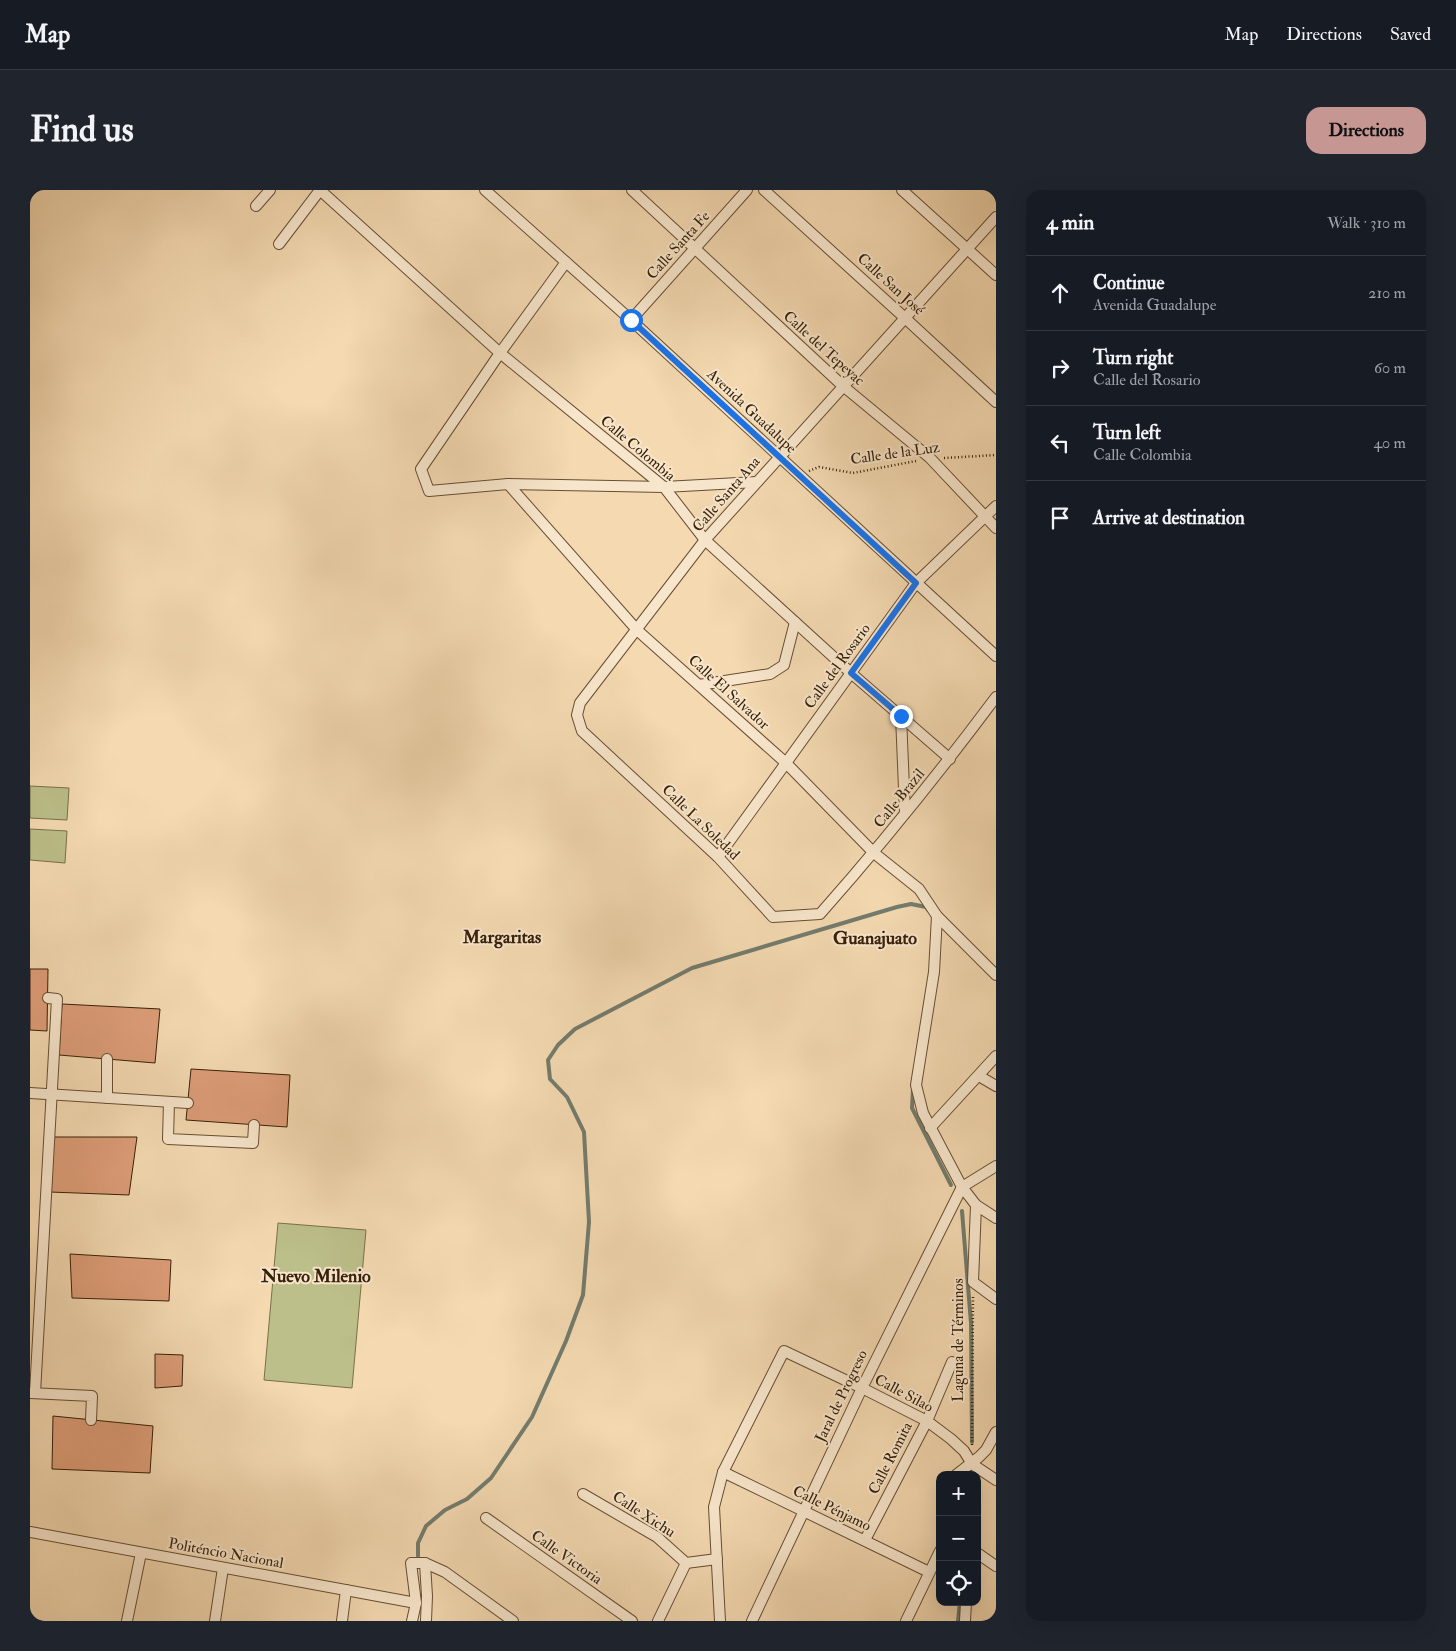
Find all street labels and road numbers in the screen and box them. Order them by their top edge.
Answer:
street label: Calle Santa Fe [643,207,714,284]
street label: Calle San José [852,249,929,321]
street label: Calle del Tepeyac [778,307,868,391]
street label: Avenida Guadalupe [701,364,800,458]
street label: Calle Colombia [596,411,680,486]
street label: Calle de la Luz [849,438,941,469]
street label: Calle Santa Ana [688,452,765,536]
street label: Calle del Rosario [800,620,875,713]
street label: Calle El Salvador [684,651,774,734]
street label: Calle Brazil [870,765,929,832]
street label: Calle La Soledad [658,781,744,865]
street label: Laguna de Términos [949,1278,968,1402]
street label: Jaral de Progreso [810,1347,873,1447]
street label: Calle Silao [871,1370,936,1417]
street label: Calle Romita [864,1418,917,1498]
street label: Calle Pénjamo [789,1481,874,1536]
street label: Calle Xichu [609,1487,679,1542]
street label: Calle Victoria [527,1526,607,1589]
street label: Politéncio Nacional [167,1534,285,1573]

